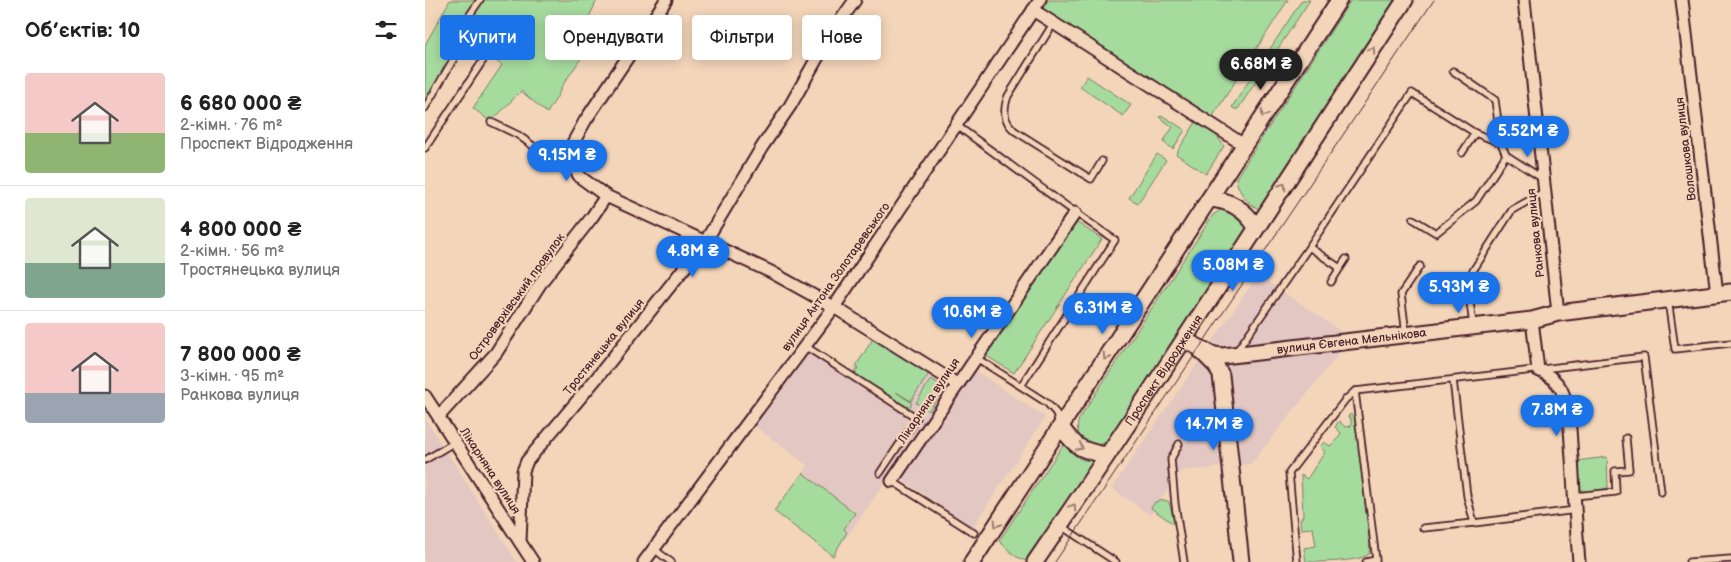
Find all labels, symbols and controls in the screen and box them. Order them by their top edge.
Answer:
chip: Купити [440,15,535,60]
chip: Орендувати [545,15,682,60]
chip: Фільтри [692,15,792,60]
chip: Нове [802,15,881,60]
icon: filters [372,16,400,44]
text: Об’єктів: 10 [25,18,140,43]
one-way arrow [1366,47,1375,56]
pin: 6.68M ₴ [1215,48,1307,91]
text: 6.68M ₴ [1230,55,1292,74]
text: 6 680 000 ₴ [180,91,301,116]
icon: home [65,93,125,153]
street label: Волошкова вулиця [1672,96,1700,202]
one-way arrow [1261,108,1270,117]
text: 2-кімн. · 76 m² [180,116,283,135]
pin: 5.52M ₴ [1482,116,1574,158]
text: 5.52M ₴ [1498,122,1558,141]
text: Проспект Відродження [180,135,353,154]
pin: 9.15M ₴ [521,140,613,182]
text: 9.15M ₴ [538,146,596,165]
one-way arrow [1277,183,1286,192]
street label: Ранкова вулиця [1524,187,1548,278]
street label: вулиця Антона Золотаревського [779,200,893,354]
text: 4 800 000 ₴ [180,217,301,242]
icon: home [65,218,125,278]
street label: Островерхівський провулок [466,230,569,364]
pin: 4.8M ₴ [652,236,734,278]
text: 2-кімн. · 56 m² [180,242,284,261]
text: 4.8M ₴ [667,242,719,261]
pin: 5.08M ₴ [1187,250,1279,292]
text: 5.08M ₴ [1202,256,1264,275]
text: Тростянецька вулиця [180,261,340,280]
pin: 5.93M ₴ [1413,272,1505,314]
text: 5.93M ₴ [1429,278,1489,297]
pin: 6.31M ₴ [1057,292,1149,335]
street label: Тростянецька вулиця [560,295,648,398]
pin: 10.6M ₴ [926,296,1018,339]
text: 6.31M ₴ [1074,299,1132,318]
text: 10.6M ₴ [943,303,1001,322]
street label: Проспект Відродження [1122,311,1206,429]
street label: вулиця Євгена Мельнікова [1276,325,1427,357]
text: 7 800 000 ₴ [180,342,301,367]
icon: home [65,343,125,403]
one-way arrow [1103,352,1112,361]
street label: Лікарняна вулиця [894,355,963,448]
text: 3-кімн. · 95 m² [180,367,284,386]
text: Ранкова вулиця [180,386,299,405]
pin: 7.8M ₴ [1516,394,1598,437]
text: 7.8M ₴ [1532,401,1582,420]
pin: 14.7M ₴ [1168,408,1260,451]
text: 14.7M ₴ [1185,415,1243,434]
street label: Лікарняна вулиця [456,424,524,517]
one-way arrow [1075,441,1084,451]
one-way arrow [1067,503,1076,513]
one-way arrow [994,518,1003,528]

